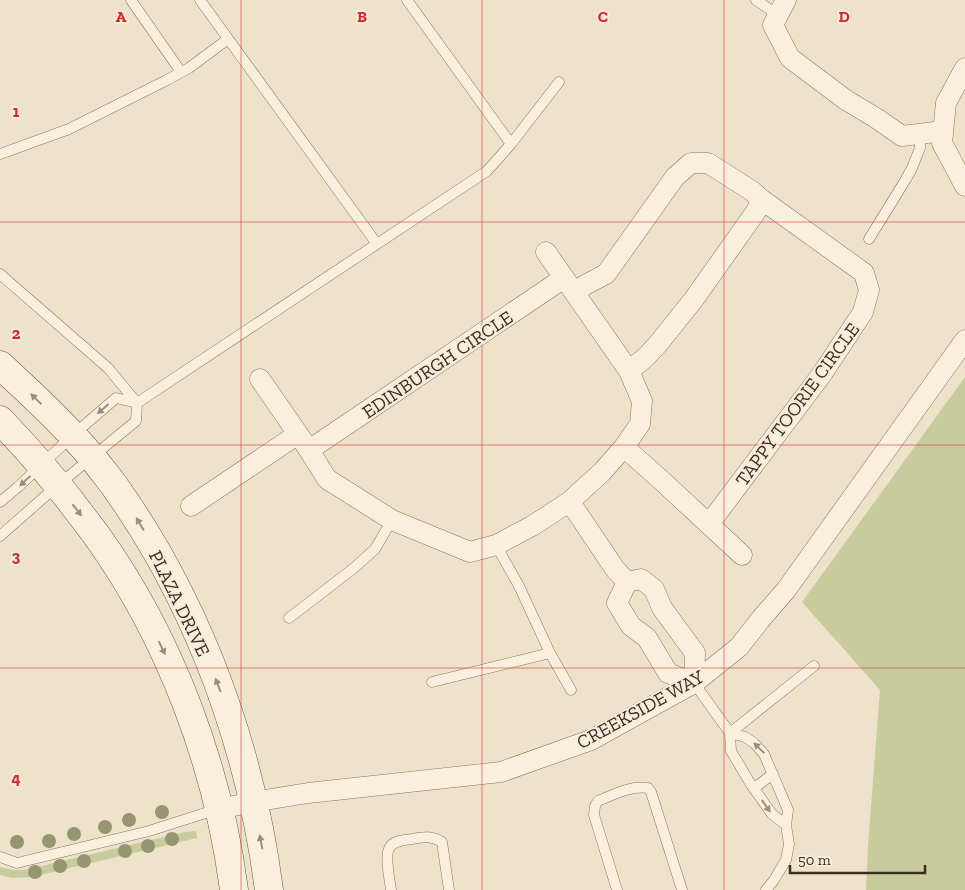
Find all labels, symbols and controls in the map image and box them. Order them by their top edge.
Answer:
text: A [116,7,127,26]
text: B [357,7,367,26]
text: C [598,7,608,26]
text: D [838,7,850,26]
text: 1 [13,102,20,121]
street label: EDINBURGH CIRCLE [358,305,517,423]
street label: TAPPY TOORIE CIRCLE [730,318,864,490]
text: 2 [12,324,21,343]
one-way arrow [31,393,43,405]
one-way arrow [96,404,109,415]
one-way arrow [19,475,31,487]
one-way arrow [72,503,83,516]
one-way arrow [135,517,144,530]
text: 3 [12,547,21,566]
street label: PLAZA DRIVE [144,547,215,660]
one-way arrow [158,641,166,655]
street label: CREEKSIDE WAY [573,665,708,754]
one-way arrow [214,678,221,693]
one-way arrow [753,743,765,755]
text: 4 [11,769,21,788]
one-way arrow [761,799,771,813]
one-way arrow [257,833,265,849]
scale bar [790,842,925,874]
text: 50 m [798,851,831,869]

